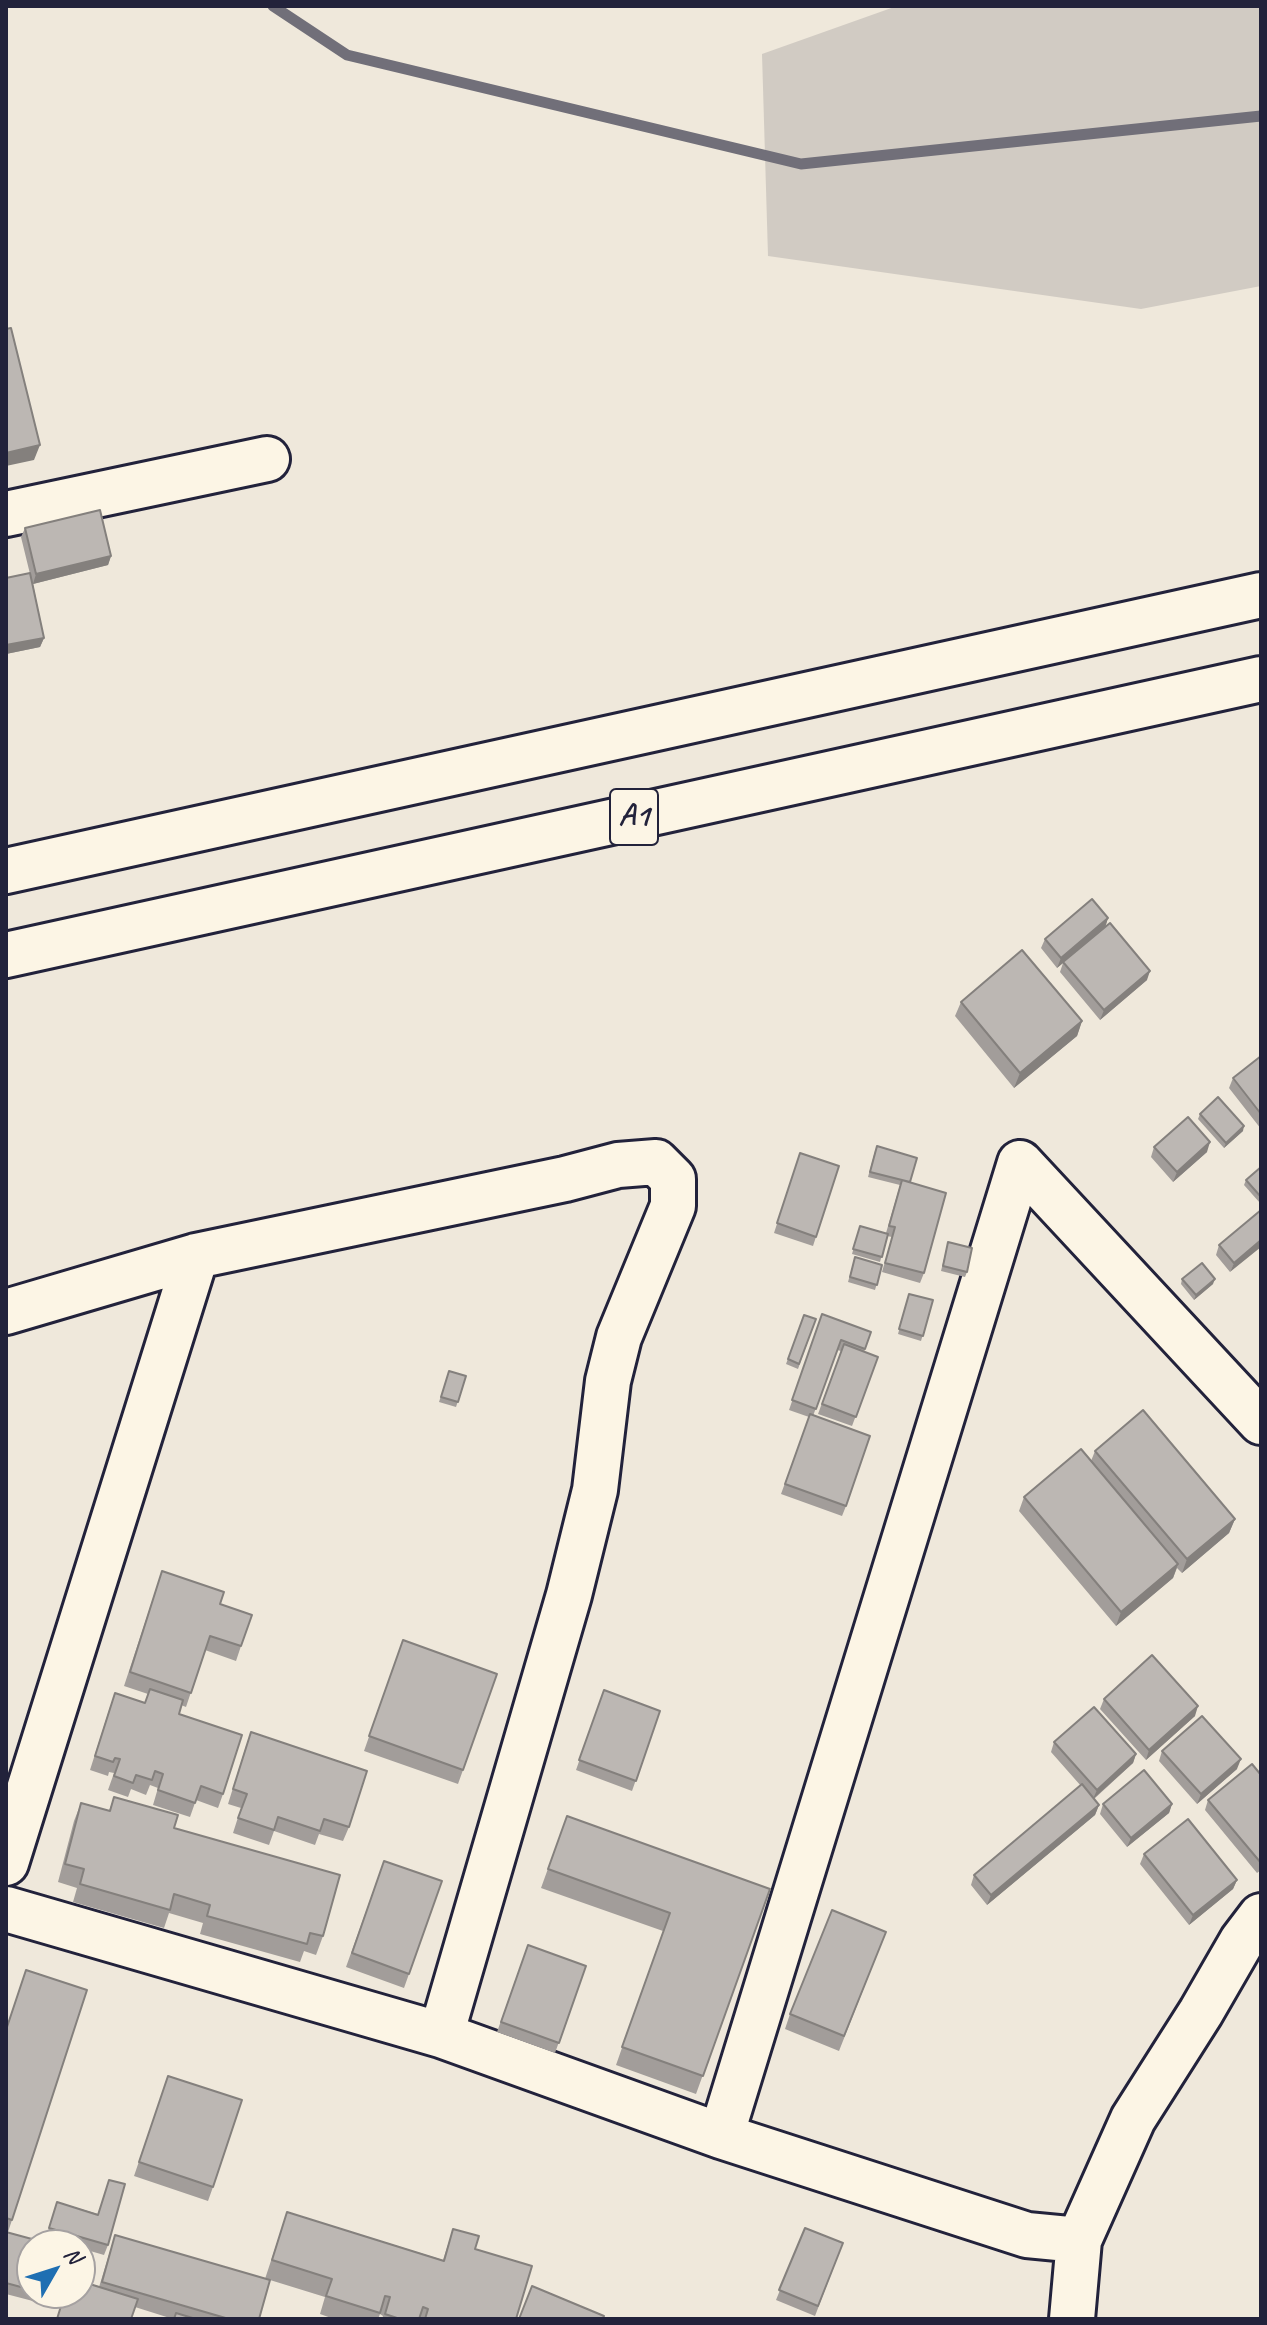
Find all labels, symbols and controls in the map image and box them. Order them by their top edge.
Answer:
road number: A1 [610,789,658,845]
north arrow [16,2229,96,2309]
text: N [58,2241,88,2269]

